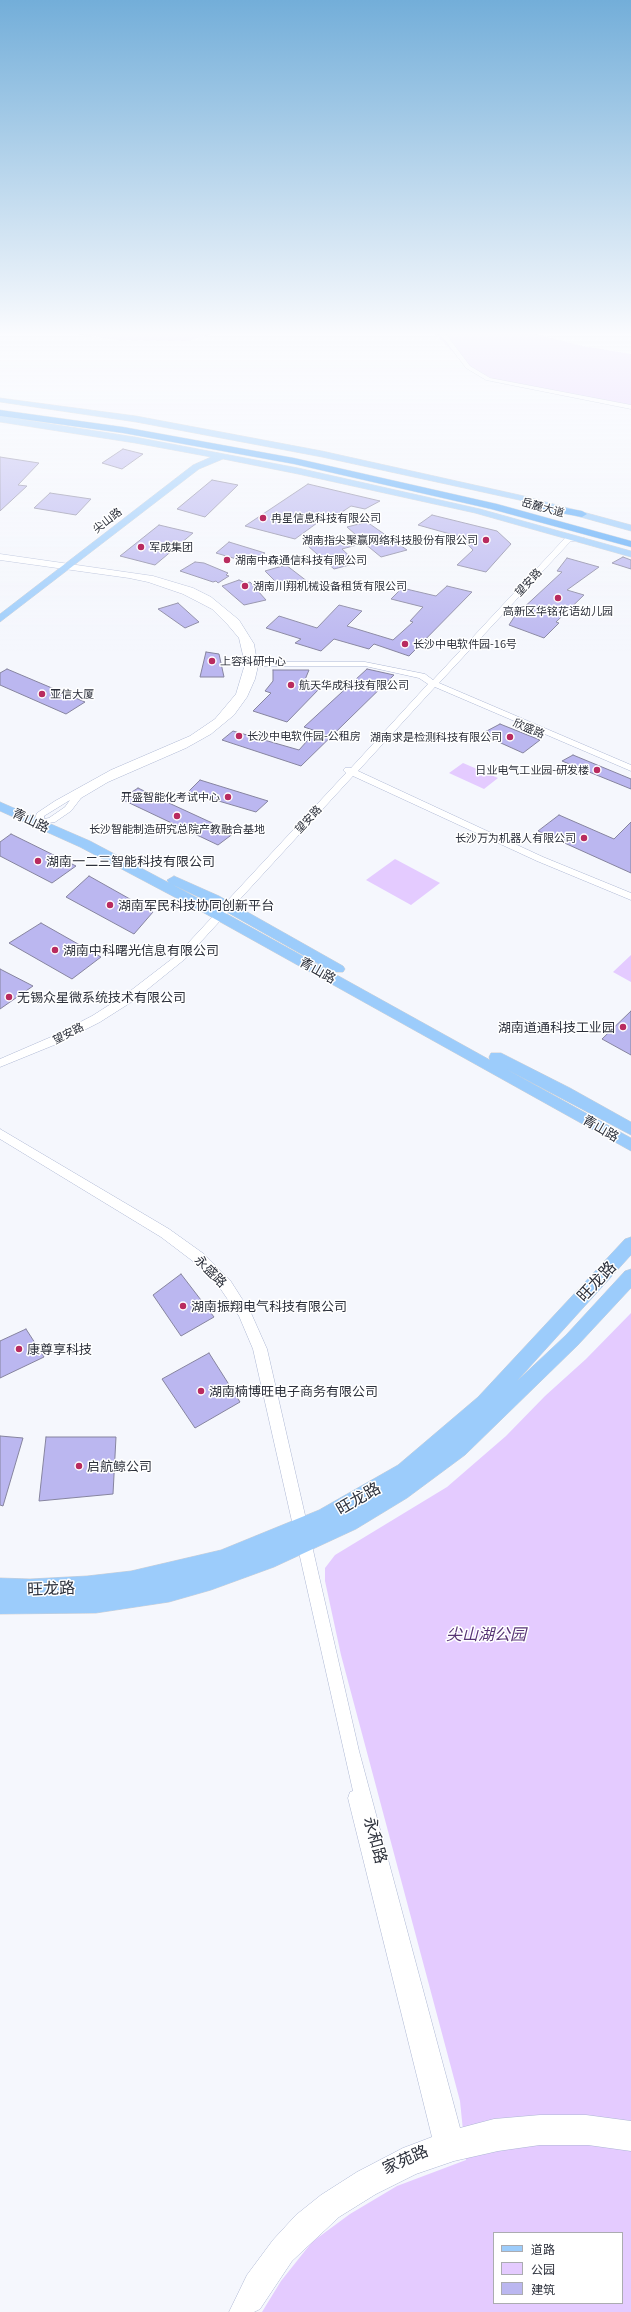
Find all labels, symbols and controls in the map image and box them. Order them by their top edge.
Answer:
street label: 岳麓大道 [520,495,566,519]
street label: 尖山路 [90,505,124,535]
place label: 冉星信息科技有限公司 [271,511,381,525]
marker: 冉星信息科技有限公司 [258,513,268,523]
place label: 湖南指尖聚赢网络科技股份有限公司 [302,533,478,547]
marker: 湖南指尖聚赢网络科技股份有限公司 [481,535,491,545]
place label: 军成集团 [149,540,193,554]
marker: 军成集团 [136,542,146,552]
place label: 湖南中森通信科技有限公司 [235,553,367,567]
marker: 湖南中森通信科技有限公司 [222,555,232,565]
street label: 望安路 [512,565,544,599]
place label: 湖南川翔机械设备租赁有限公司 [253,579,407,593]
marker: 湖南川翔机械设备租赁有限公司 [240,581,250,591]
marker: 高新区华铭花语幼儿园 [553,593,563,603]
place label: 高新区华铭花语幼儿园 [503,604,613,618]
place label: 长沙中电软件园-16号 [413,637,517,651]
marker: 长沙中电软件园-16号 [400,639,410,649]
place label: 上容科研中心 [220,654,286,668]
marker: 上容科研中心 [207,656,217,666]
place label: 航天华成科技有限公司 [299,678,409,692]
marker: 航天华成科技有限公司 [286,680,296,690]
place label: 亚信大厦 [50,687,94,701]
marker: 亚信大厦 [37,689,47,699]
street label: 欣盛路 [511,715,547,741]
place label: 长沙中电软件园-公租房 [247,729,361,743]
place label: 湖南求是检测科技有限公司 [370,730,502,744]
marker: 长沙中电软件园-公租房 [234,731,244,741]
marker: 湖南求是检测科技有限公司 [505,732,515,742]
place label: 日业电气工业园-研发楼 [475,763,589,777]
marker: 日业电气工业园-研发楼 [592,765,602,775]
place label: 开盛智能化考试中心 [121,790,220,804]
marker: 开盛智能化考试中心 [223,792,233,802]
street label: 望安路 [292,802,324,836]
street label: 青山路 [10,805,52,835]
marker: 长沙智能制造研究总院产教融合基地 [172,811,182,821]
place label: 长沙智能制造研究总院产教融合基地 [89,822,265,836]
place label: 长沙万为机器人有限公司 [455,831,576,845]
marker: 长沙万为机器人有限公司 [579,833,589,843]
place label: 湖南一二三智能科技有限公司 [46,853,215,869]
marker: 湖南一二三智能科技有限公司 [33,856,43,866]
place label: 湖南军民科技协同创新平台 [118,897,274,913]
marker: 湖南军民科技协同创新平台 [105,900,115,910]
place label: 湖南中科曙光信息有限公司 [63,942,219,958]
marker: 湖南中科曙光信息有限公司 [50,945,60,955]
street label: 青山路 [297,954,339,986]
place label: 无锡众星微系统技术有限公司 [17,989,186,1005]
marker: 无锡众星微系统技术有限公司 [4,992,14,1002]
place label: 湖南道通科技工业园 [498,1019,615,1035]
street label: 望安路 [50,1020,86,1046]
marker: 湖南道通科技工业园 [618,1022,628,1032]
street label: 青山路 [580,1111,622,1145]
street label: 永盛路 [192,1252,230,1290]
street label: 旺龙路 [573,1257,619,1305]
place label: 湖南振翔电气科技有限公司 [191,1298,347,1314]
marker: 湖南振翔电气科技有限公司 [178,1301,188,1311]
place label: 康尊享科技 [27,1341,92,1357]
marker: 康尊享科技 [14,1344,24,1354]
place label: 湖南楠博旺电子商务有限公司 [209,1383,378,1399]
marker: 湖南楠博旺电子商务有限公司 [196,1386,206,1396]
place label: 启航鲸公司 [87,1458,152,1474]
marker: 启航鲸公司 [74,1461,84,1471]
street label: 旺龙路 [332,1478,384,1518]
street label: 旺龙路 [27,1578,75,1598]
park label: 尖山湖公园 [446,1624,526,1644]
street label: 永和路 [361,1814,391,1866]
street label: 家苑路 [379,2140,431,2178]
legend [493,2232,623,2304]
text: 道路 [531,2240,555,2257]
text: 公园 [531,2260,555,2277]
text: 建筑 [531,2280,555,2297]

